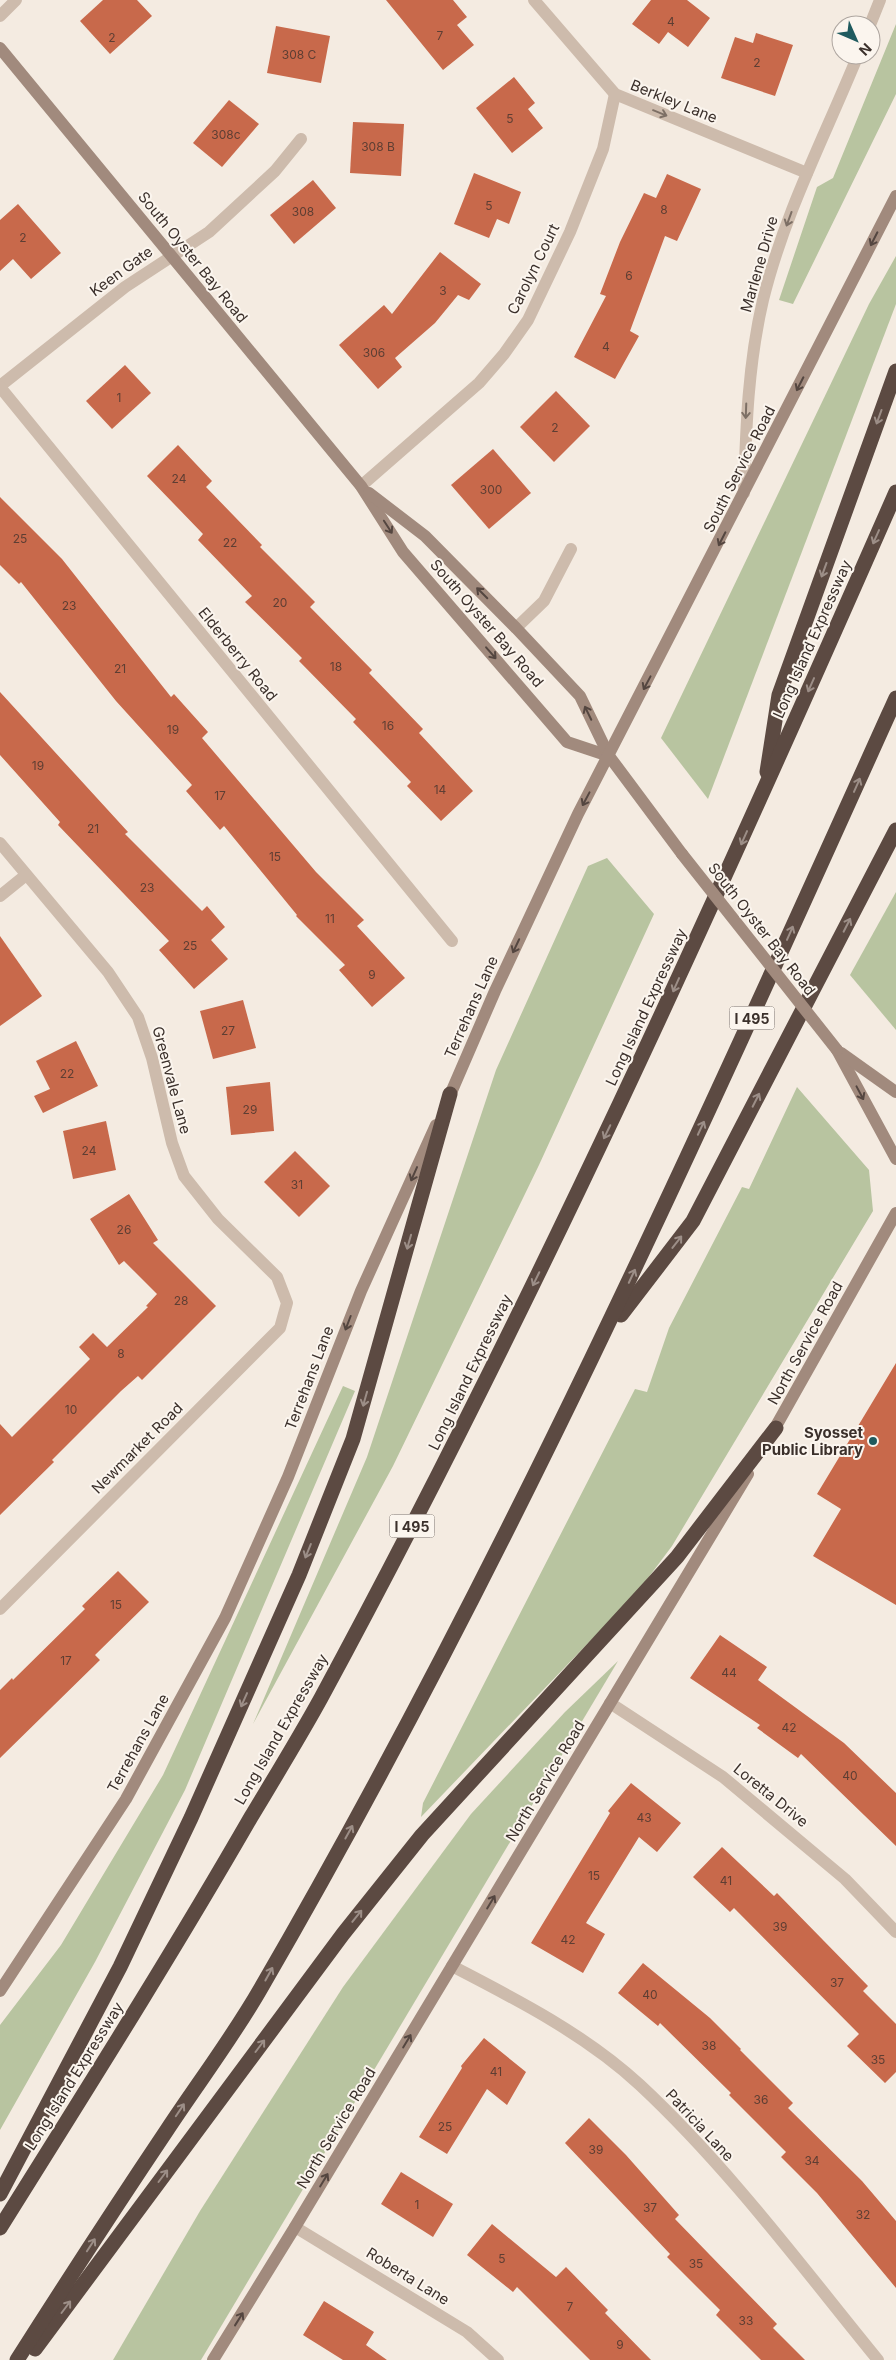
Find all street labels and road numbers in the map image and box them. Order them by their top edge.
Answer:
street label: Berkley Lane [628,75,720,127]
street label: South Oyster Bay Road [134,187,252,327]
street label: Marlene Drive [736,214,782,314]
street label: Carolyn Court [503,220,563,317]
street label: Keen Gate [86,242,156,300]
street label: South Service Road [699,403,779,535]
street label: South Oyster Bay Road [426,555,548,691]
street label: Long Island Expressway [768,556,856,721]
street label: Elderberry Road [194,603,282,705]
street label: South Oyster Bay Road [704,859,820,999]
street label: Long Island Expressway [601,925,691,1089]
street label: Terrehans Lane [440,953,502,1061]
road number: I 495 [730,1006,774,1030]
street label: Greenvale Lane [149,1024,195,1136]
street label: North Service Road [763,1278,847,1408]
street label: Long Island Expressway [424,1290,516,1453]
street label: Terrehans Lane [280,1323,338,1433]
street label: Newmarket Road [87,1398,187,1498]
road number: I 495 [390,1514,434,1538]
street label: Long Island Expressway [230,1650,332,1808]
street label: Terrehans Lane [103,1690,173,1796]
street label: North Service Road [501,1717,589,1845]
street label: Loretta Drive [730,1759,812,1831]
street label: Long Island Expressway [21,1998,128,2154]
street label: North Service Road [292,2064,380,2192]
street label: Patricia Lane [662,2085,738,2165]
street label: Roberta Lane [363,2243,453,2309]

